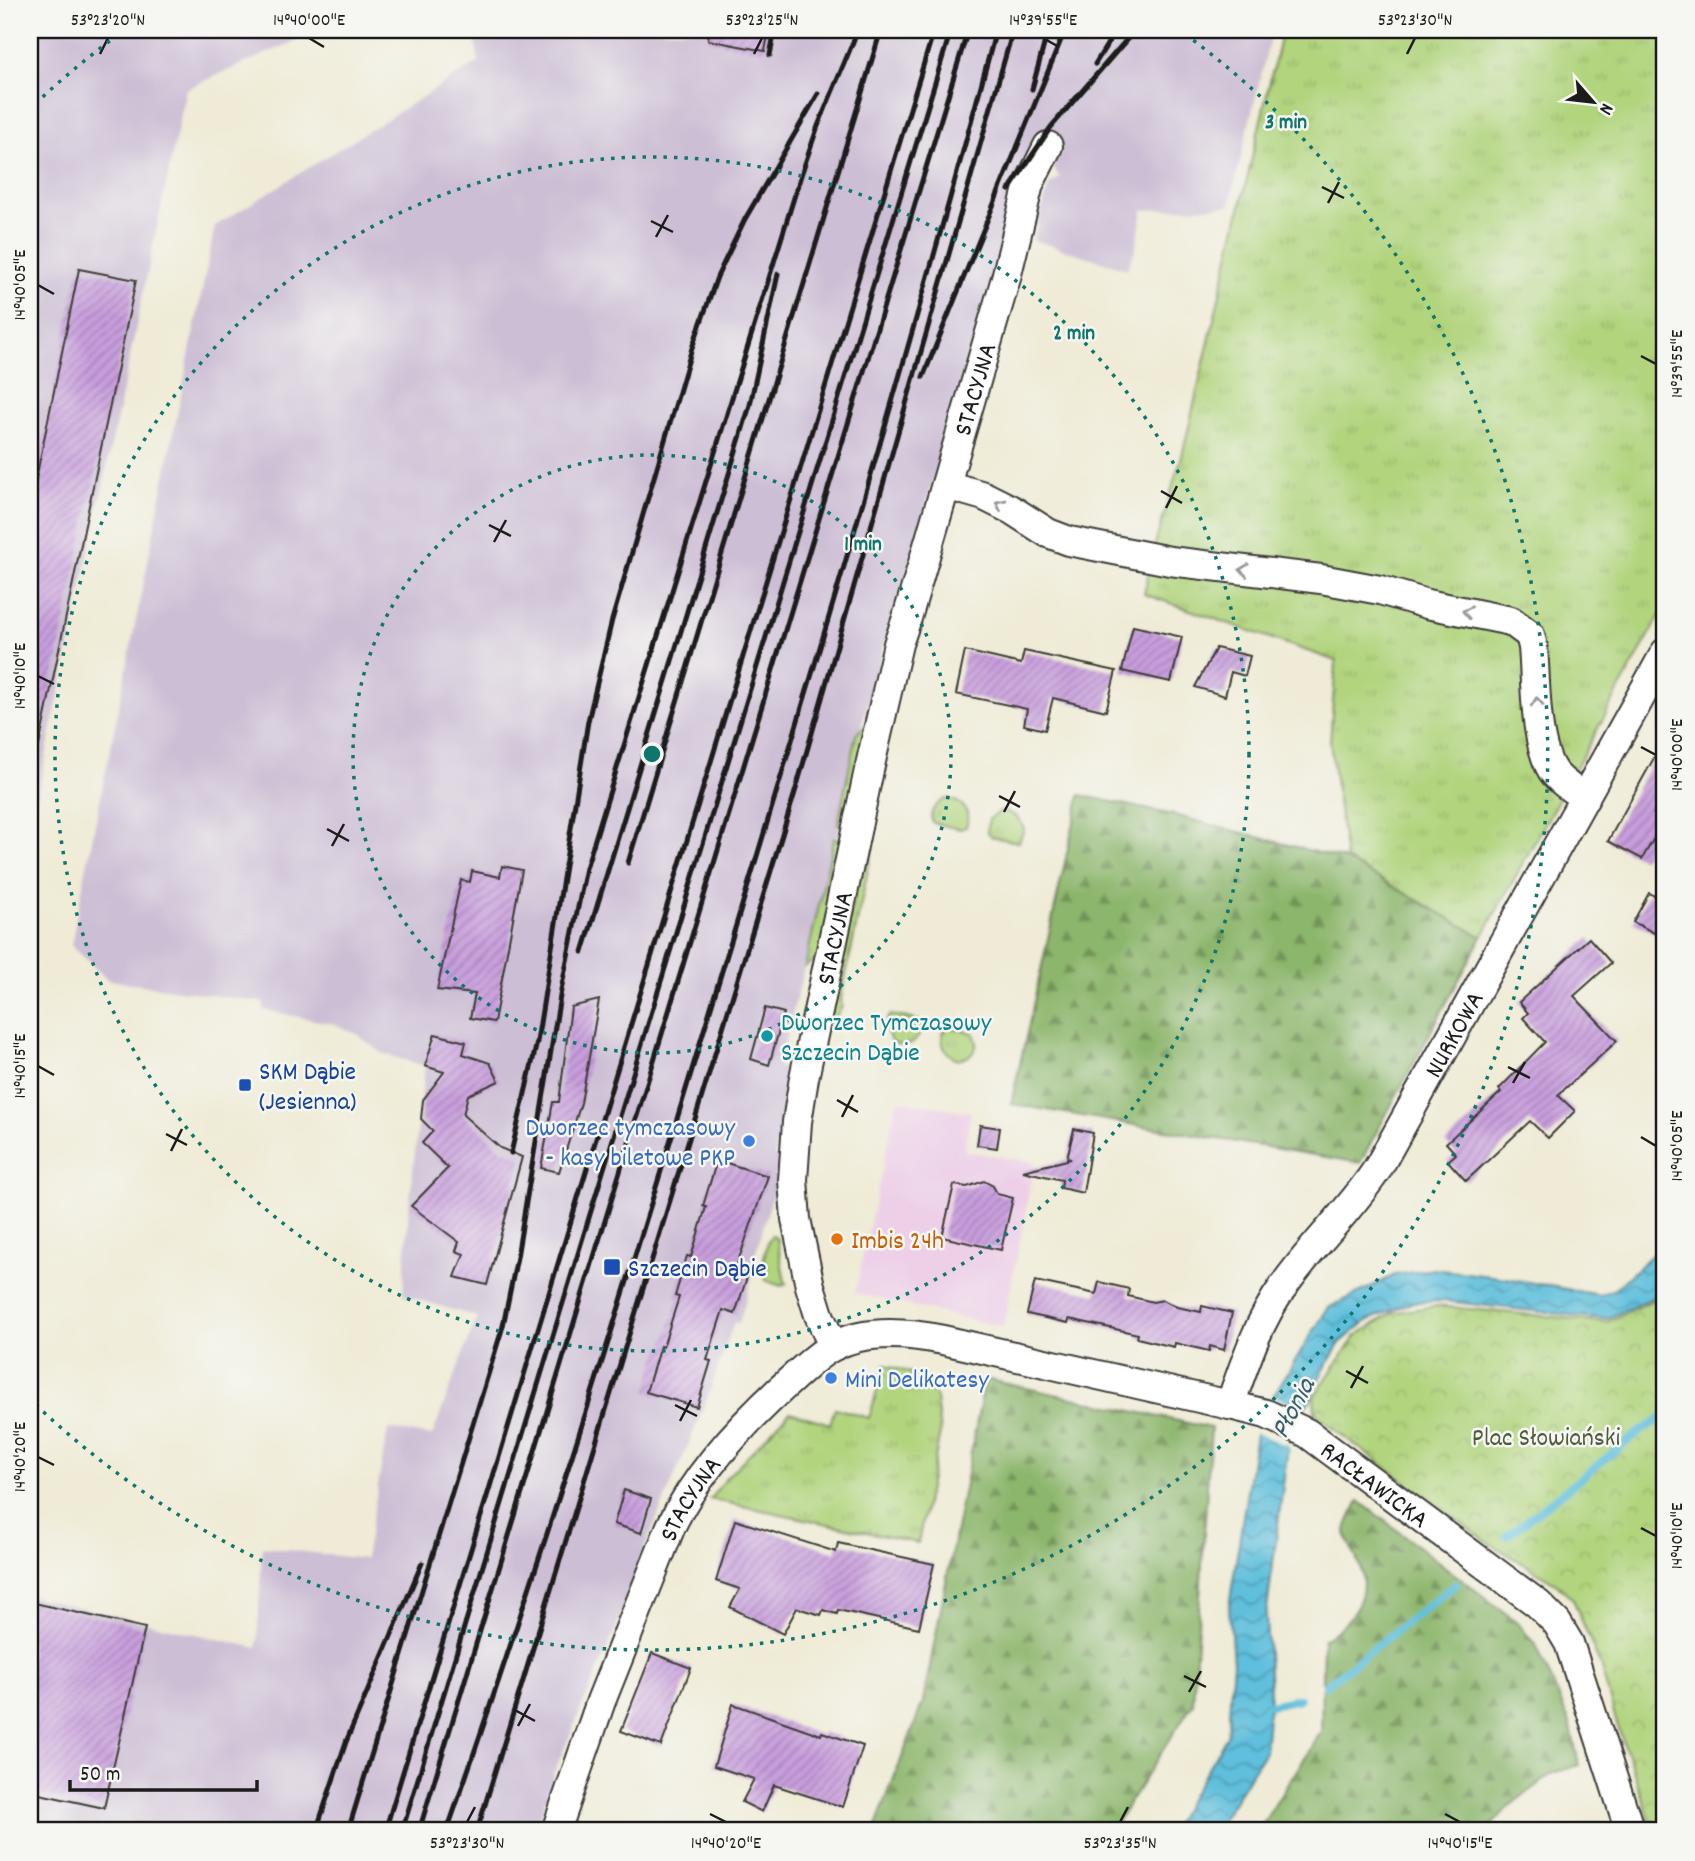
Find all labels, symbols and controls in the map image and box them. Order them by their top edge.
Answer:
text: 53°23'20"N [71,9,145,34]
text: 14°40'00"E [273,9,345,34]
text: 53°23'25"N [725,9,799,34]
text: 14°39'55"E [1009,9,1077,34]
text: 53°23'30"N [1378,9,1452,34]
north arrow [1558,66,1628,136]
text: N [1591,98,1619,119]
text: 3 min [1265,109,1307,139]
text: 14°40'05"E [9,250,34,320]
text: 2 min [1053,320,1095,350]
text: 14°39'55"E [1666,330,1691,398]
street label: STACYJNA [946,339,1008,441]
one-way arrow [995,498,1007,512]
text: 1 min [844,531,882,561]
one-way arrow [1238,562,1250,577]
one-way arrow [1461,605,1473,620]
text: 14°40'10"E [9,643,34,709]
one-way arrow [1530,696,1545,707]
text: 14°40'00"E [1666,719,1691,791]
centre of rings [640,742,664,766]
street label: STACYJNA [809,888,865,989]
street label: NURKOWA [1417,985,1495,1085]
place label: Dworzec Tymczasowy Szczecin Dąbie [781,1006,992,1073]
marker: Dworzec Tymczasowy Szczecin Dąbie [759,1028,775,1044]
text: 14°40'15"E [9,1034,34,1098]
place label: SKM Dąbie (Jesienna) [259,1055,356,1122]
marker: SKM Dąbie (Jesienna) [237,1077,253,1093]
place label: Dworzec tymczasowy - kasy biletowe PKP [526,1111,735,1178]
text: 14°40'05"E [1666,1111,1691,1181]
marker: Dworzec tymczasowy - kasy biletowe PKP [741,1133,757,1149]
place label: Imbis 24h [851,1224,944,1261]
marker: Imbis 24h [829,1231,845,1247]
place label: Szczecin Dąbie [628,1252,767,1289]
marker: Szczecin Dąbie [602,1257,622,1277]
place label: Mini Delikatesy [845,1363,989,1400]
marker: Mini Delikatesy [823,1370,839,1386]
water label: Płonia [1263,1370,1329,1447]
park label: Plac Słowiański [1472,1421,1620,1458]
text: 14°40'20"E [9,1422,34,1492]
street label: RACŁAWICKA [1311,1434,1435,1539]
street label: STACYJNA [652,1449,732,1548]
text: 14°40'10"E [1666,1503,1691,1569]
scale bar [70,1749,257,1793]
text: 50 m [80,1761,120,1791]
text: 53°23'30"N [430,1832,504,1857]
text: 14°40'20"E [691,1832,761,1857]
text: 53°23'35"N [1083,1832,1157,1857]
text: 14°40'15"E [1428,1832,1492,1857]

